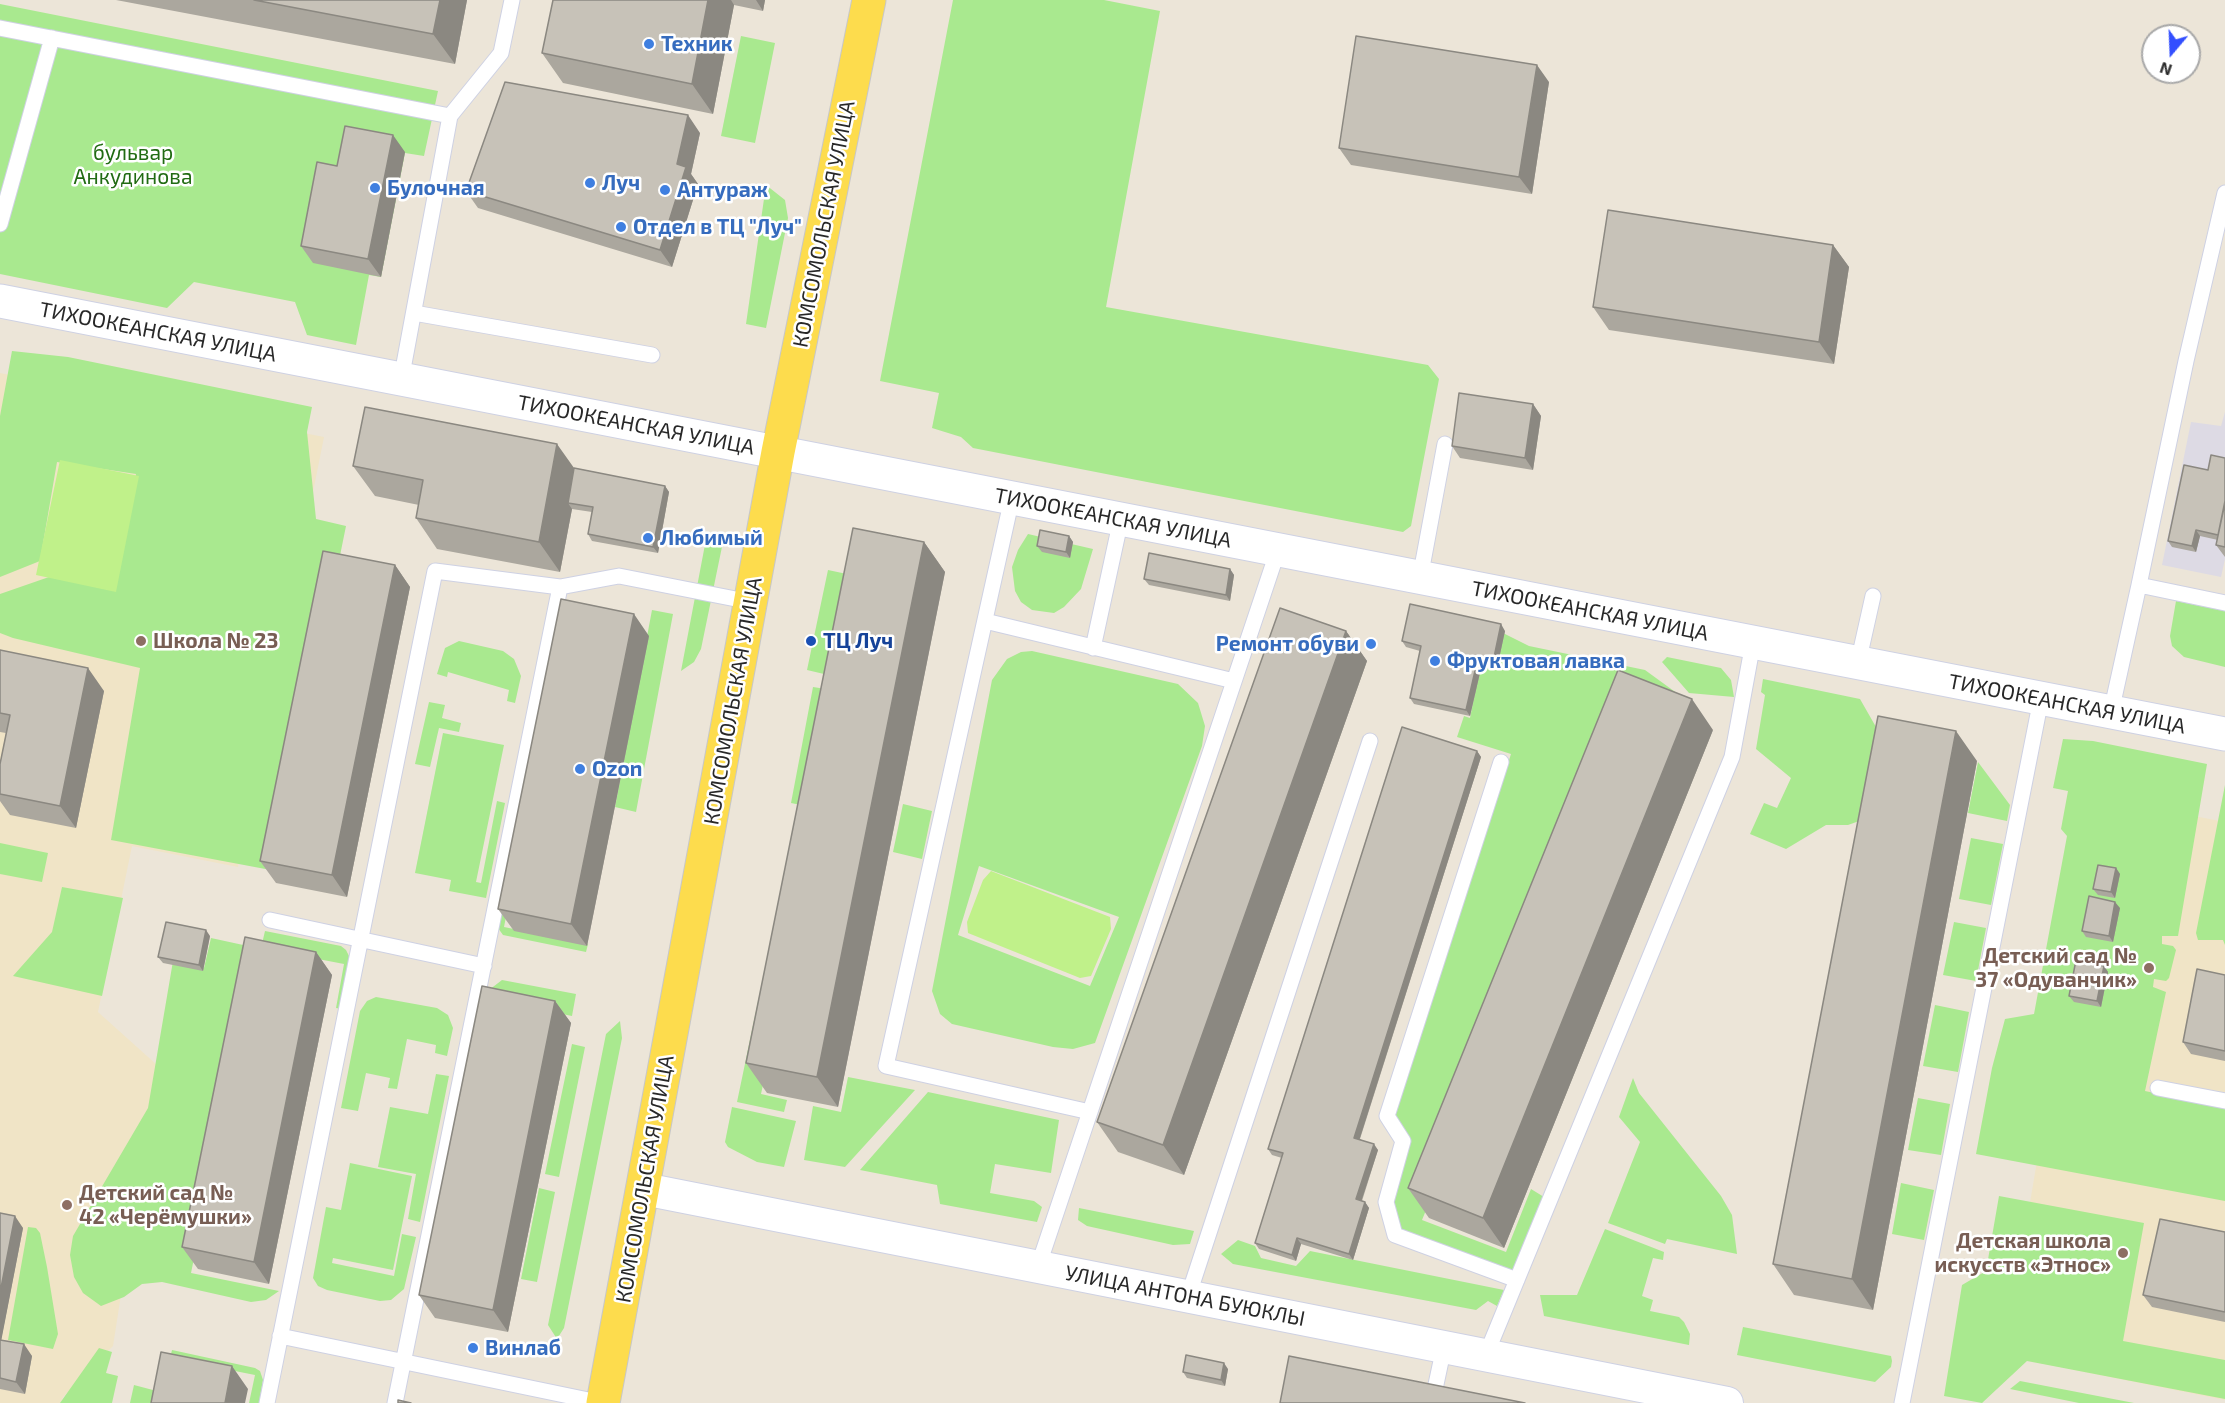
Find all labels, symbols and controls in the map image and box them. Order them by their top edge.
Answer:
north arrow [2141,24,2201,84]
place label: Техник [661,31,733,57]
marker: Техник [642,37,656,51]
text: N [2157,59,2174,80]
street label: КОМСОМОЛЬСКАЯ УЛИЦА [788,98,860,350]
park label: бульвар Анкудинова [74,140,192,190]
place label: Луч [602,170,640,196]
place label: Булочная [387,175,485,201]
marker: Луч [583,176,597,190]
place label: Антураж [677,177,768,203]
marker: Булочная [368,181,382,195]
marker: Антураж [658,183,672,197]
place label: Отдел в ТЦ "Луч" [633,214,802,240]
marker: Отдел в ТЦ "Луч" [614,220,628,234]
street label: ТИХООКЕАНСКАЯ УЛИЦА [38,297,278,367]
street label: ТИХООКЕАНСКАЯ УЛИЦА [516,390,756,460]
street label: ТИХООКЕАНСКАЯ УЛИЦА [993,483,1233,553]
place label: Любимый [660,525,763,551]
marker: Любимый [641,531,655,545]
street label: КОМСОМОЛЬСКАЯ УЛИЦА [699,575,767,827]
street label: ТИХООКЕАНСКАЯ УЛИЦА [1470,576,1710,646]
place label: Школа № 23 [153,628,278,654]
place label: ТЦ Луч [823,628,893,654]
place label: Ремонт обуви [1216,631,1359,657]
marker: Школа № 23 [134,634,148,648]
marker: ТЦ Луч [804,634,818,648]
marker: Ремонт обуви [1364,637,1378,651]
place label: Фруктовая лавка [1447,648,1625,674]
marker: Фруктовая лавка [1428,654,1442,668]
street label: ТИХООКЕАНСКАЯ УЛИЦА [1947,669,2187,739]
place label: Ozon [592,756,642,782]
marker: Ozon [573,762,587,776]
place label: Детский сад № 37 «Одуванчик» [1975,943,2137,993]
marker: Детский сад № 37 «Одуванчик» [2142,961,2156,975]
street label: КОМСОМОЛЬСКАЯ УЛИЦА [611,1053,679,1305]
place label: Детский сад № 42 «Черёмушки» [79,1180,252,1230]
marker: Детский сад № 42 «Черёмушки» [60,1198,74,1212]
place label: Детская школа искусств «Этнос» [1934,1228,2111,1278]
marker: Детская школа искусств «Этнос» [2116,1246,2130,1260]
street label: УЛИЦА АНТОНА БУЮКЛЫ [1063,1260,1307,1332]
place label: Винлаб [485,1335,561,1361]
marker: Винлаб [466,1341,480,1355]

